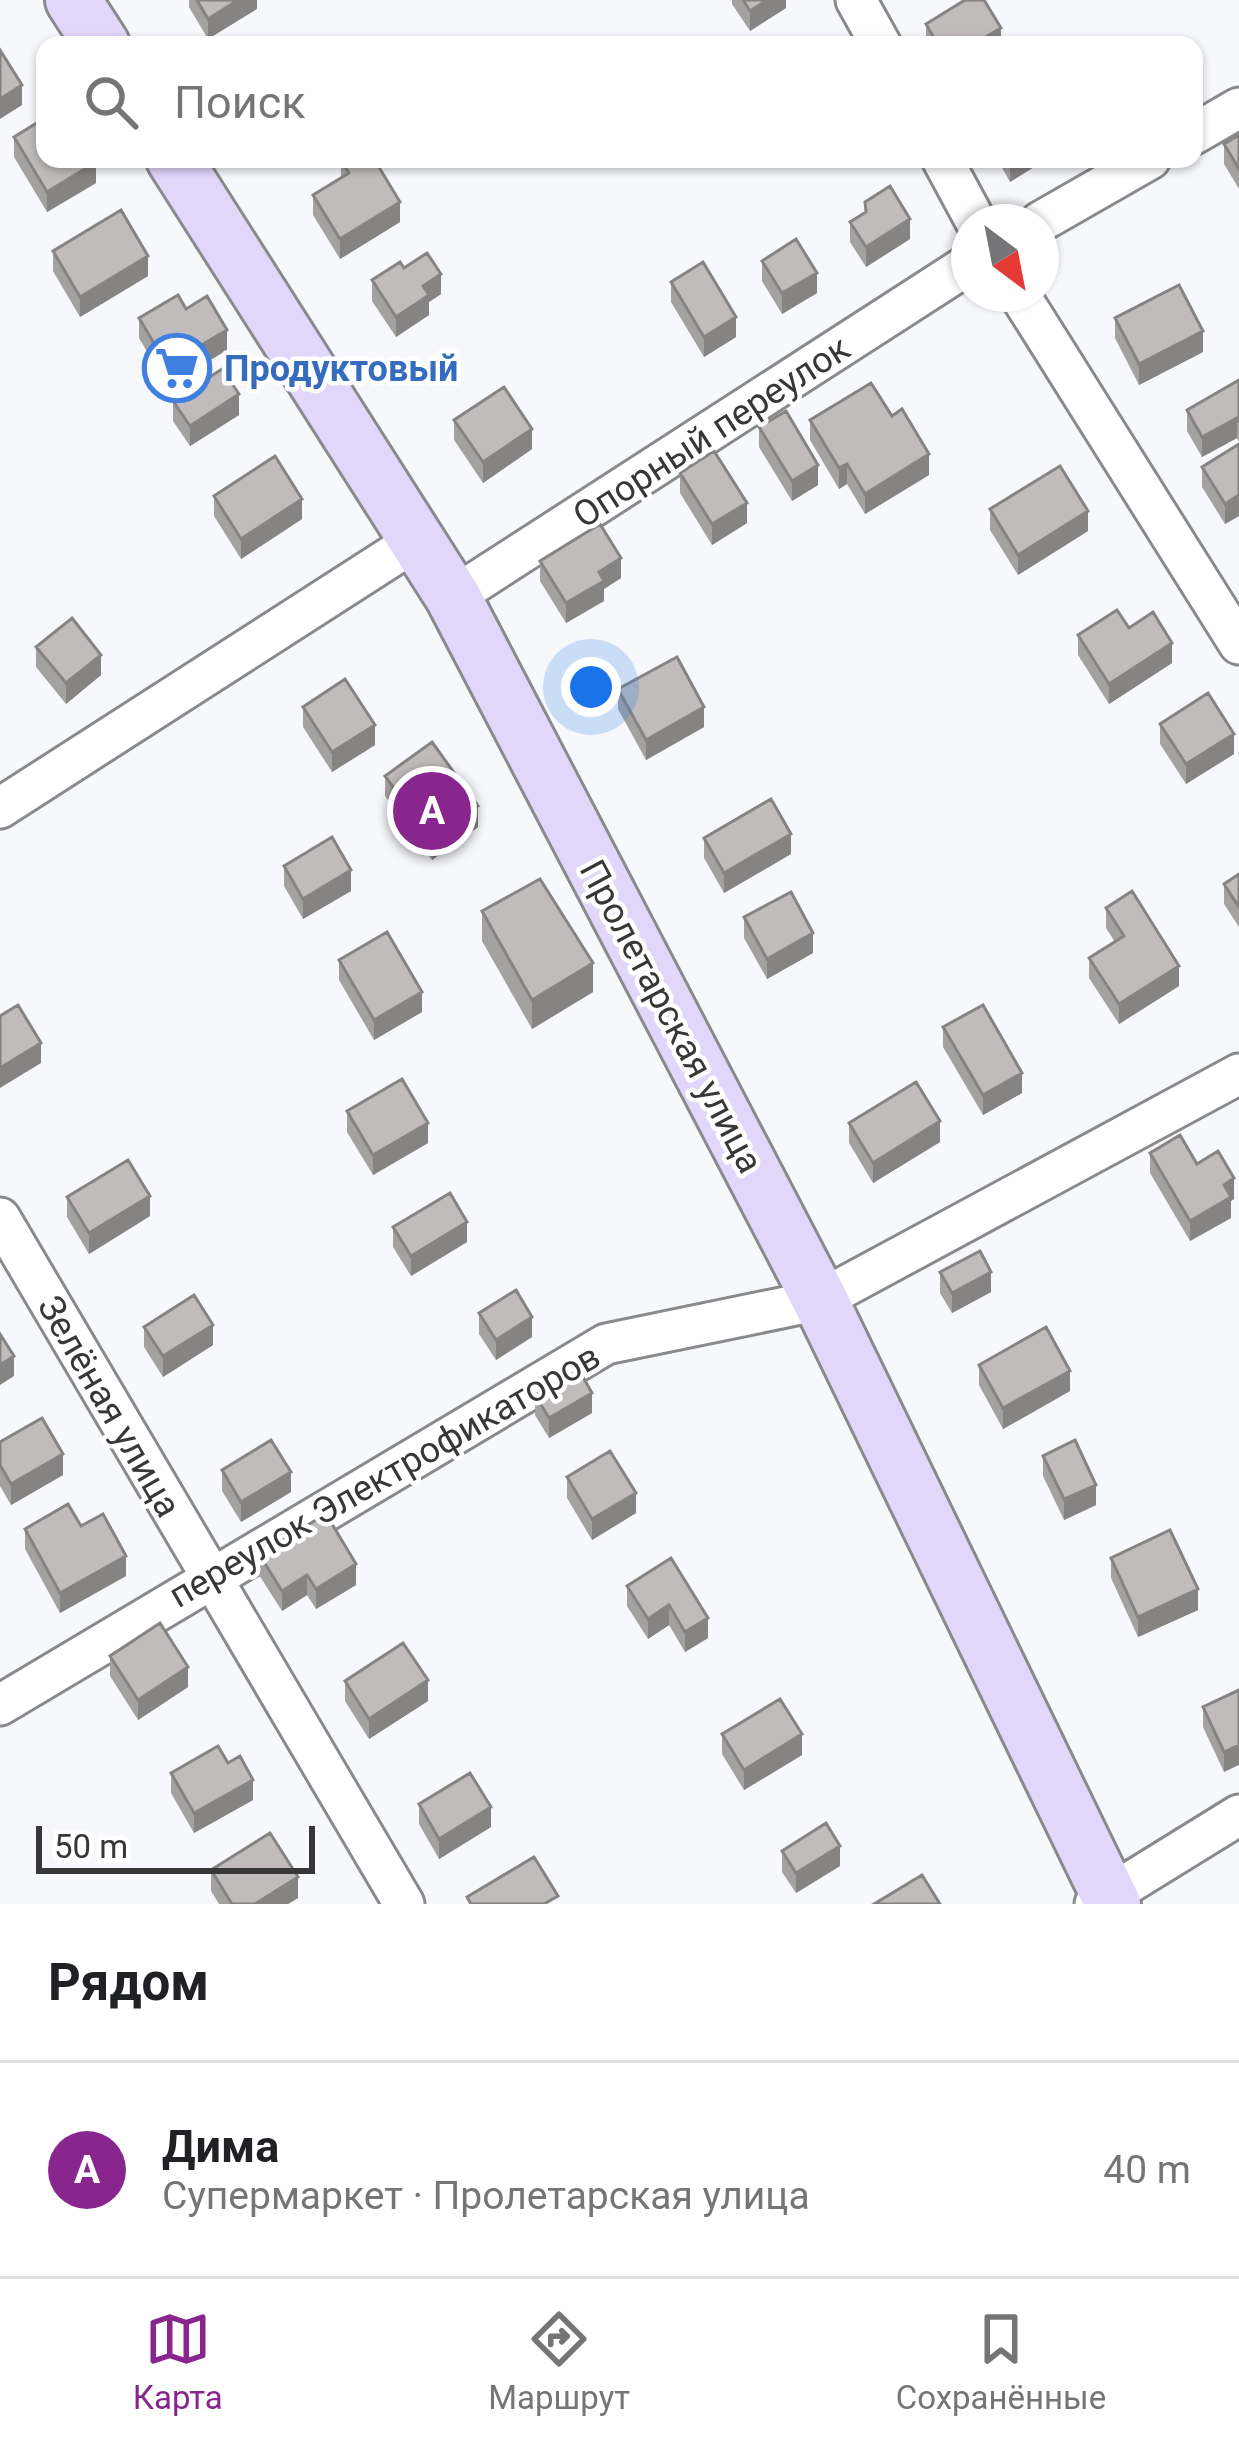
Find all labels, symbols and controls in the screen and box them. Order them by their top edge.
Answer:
search box [36,36,1203,168]
icon: search [78,69,144,135]
text: Поиск [174,76,306,129]
north arrow [951,204,1059,312]
street label: Опорный переулок [566,327,858,537]
supermarket icon: Продуктовый [142,333,212,403]
place label: Продуктовый [224,348,458,390]
your location [561,657,621,717]
pin: A [393,766,471,856]
street label: Пролетарская улица [571,853,771,1180]
street label: Зелёная улица [29,1289,189,1524]
street label: переулок Электрофикаторов [162,1335,607,1617]
scale bar [36,1820,315,1873]
text: 50 m [54,1827,128,1866]
text: Рядом [48,1953,209,2012]
text: Дима [162,2120,279,2173]
text: A [74,2147,100,2193]
text: 40 m [1103,2147,1191,2193]
text: Супермаркет · Пролетарская улица [162,2173,810,2219]
tab: Карта [133,2306,223,2417]
tab: Маршрут [488,2306,630,2417]
tab: Сохранённые [896,2306,1106,2417]

